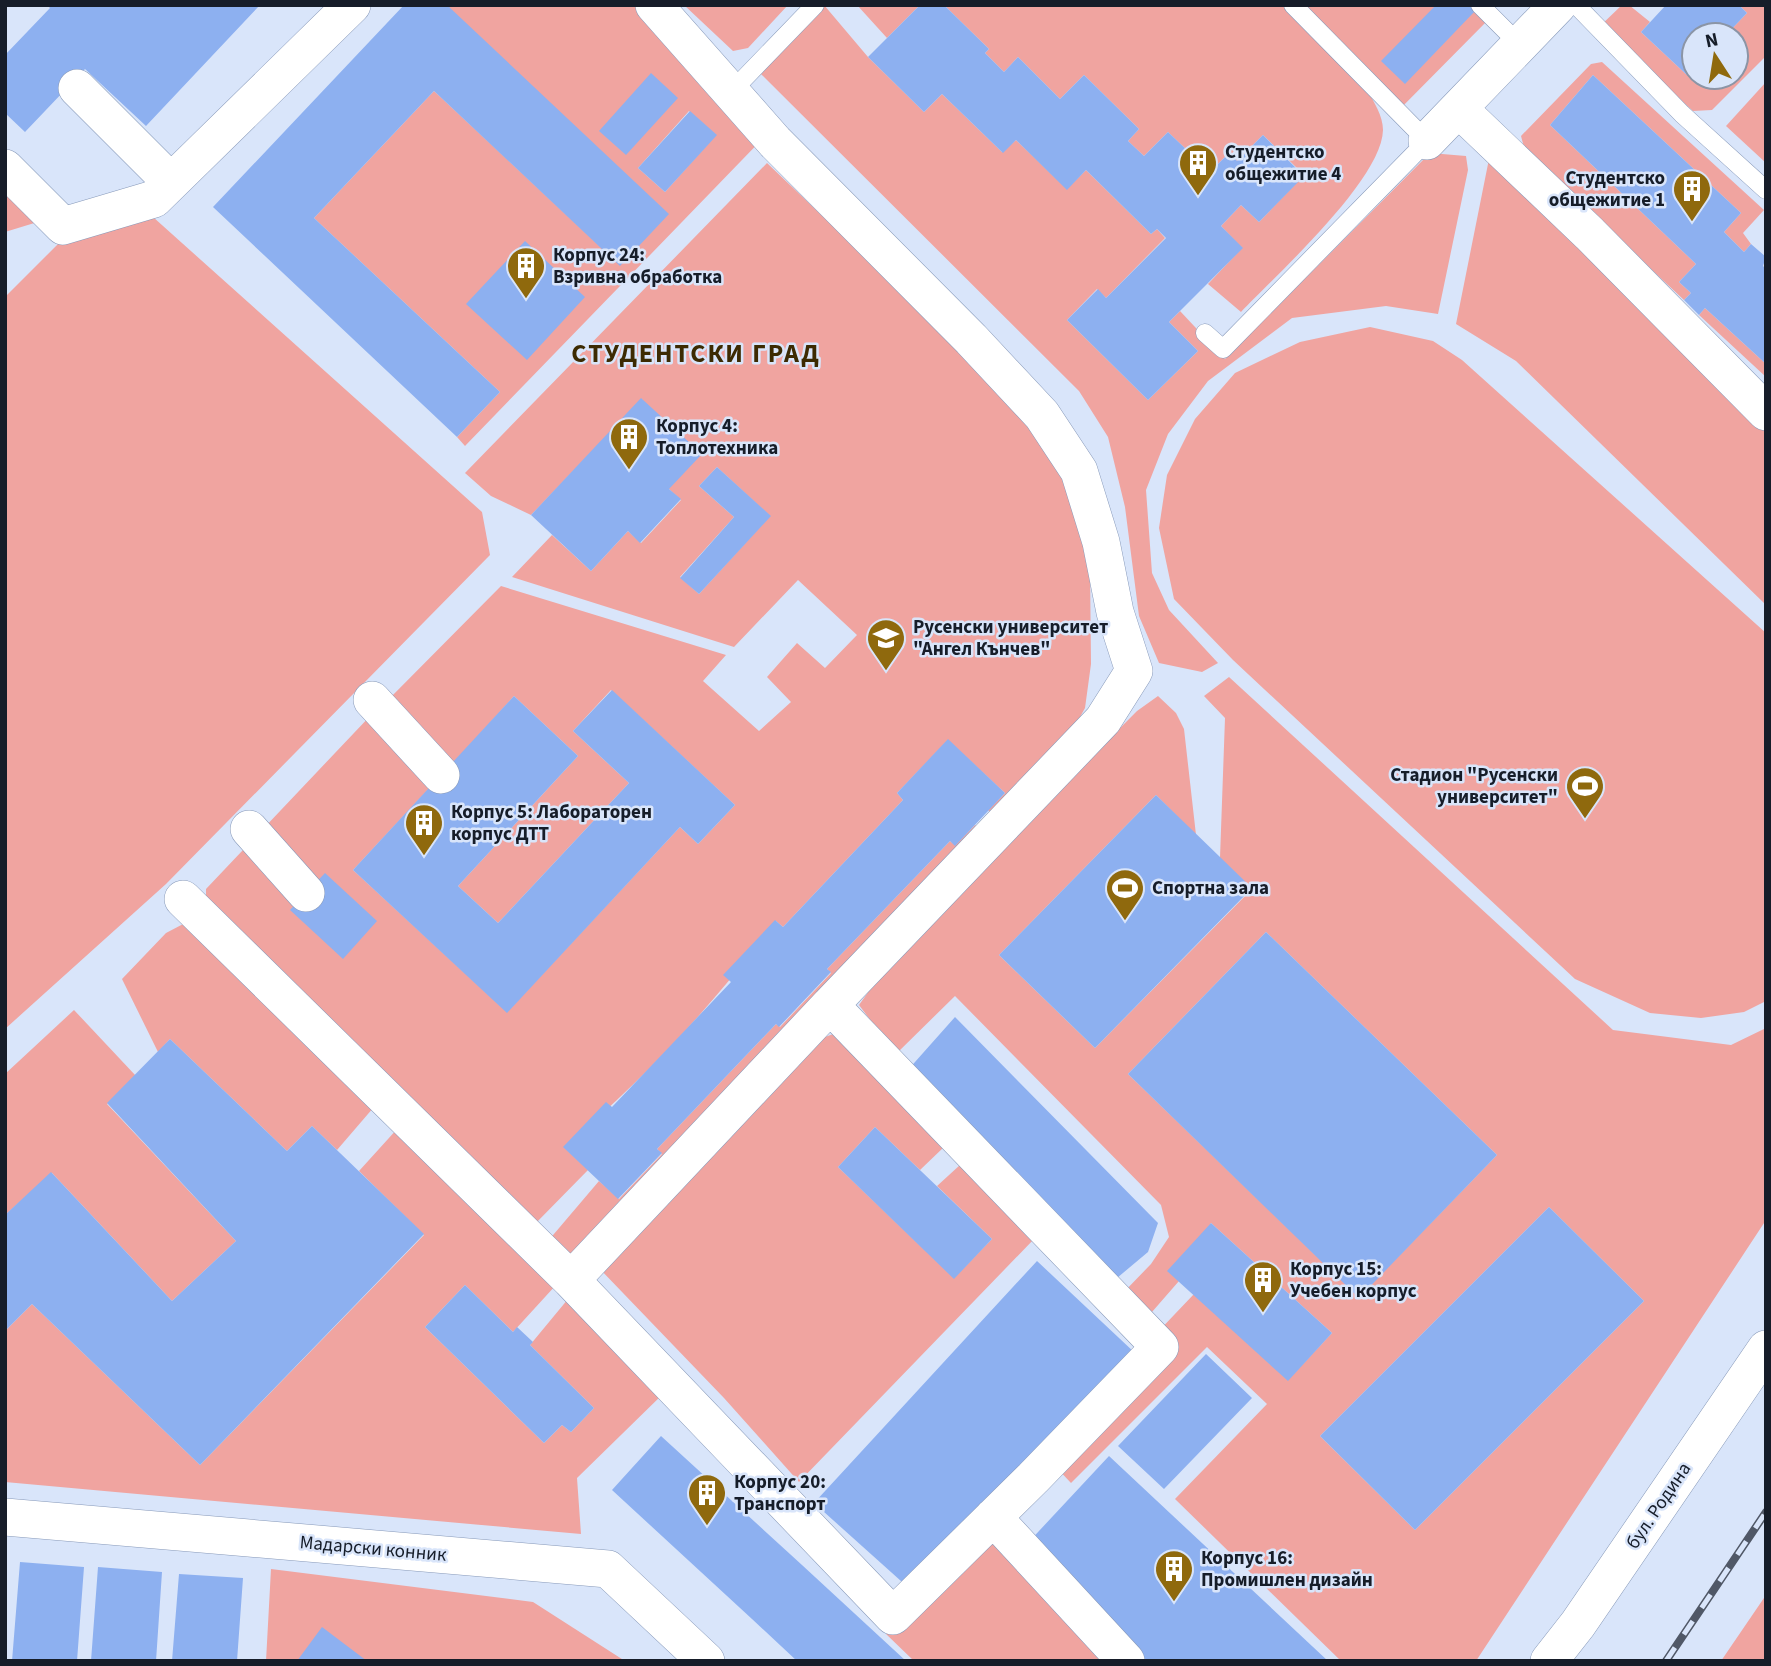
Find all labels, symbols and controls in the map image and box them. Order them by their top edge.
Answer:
north arrow [1680,21,1750,91]
text: N [1703,26,1721,55]
place label: Студентско общежитие 4 [1225,139,1341,188]
building icon: Студентско общежитие 4 [1177,142,1219,197]
place label: Студентско общежитие 1 [1549,165,1665,214]
building icon: Студентско общежитие 1 [1671,168,1713,223]
place label: Корпус 24: Взривна обработка [553,242,722,291]
building icon: Корпус 24: Взривна обработка [505,245,547,300]
district label: СТУДЕНТСКИ ГРАД [571,335,821,372]
place label: Корпус 4: Топлотехника [656,413,778,462]
building icon: Корпус 4: Топлотехника [608,416,650,471]
place label: Русенски университет "Ангел Кънчев" [913,614,1108,663]
school or university icon: Русенски университет "Ангел Кънчев" [865,617,907,672]
place label: Стадион "Русенски университет" [1390,762,1558,811]
sports icon: Стадион "Русенски университет" [1564,765,1606,820]
place label: Корпус 5: Лабораторен корпус ДТТ [451,799,652,848]
building icon: Корпус 5: Лабораторен корпус ДТТ [403,802,445,857]
sports icon: Спортна зала [1104,867,1146,922]
place label: Спортна зала [1152,875,1269,902]
place label: Корпус 15: Учебен корпус [1290,1256,1417,1305]
building icon: Корпус 15: Учебен корпус [1242,1259,1284,1314]
street label: бул. Родина [1620,1457,1698,1555]
place label: Корпус 20: Транспорт [734,1469,826,1518]
building icon: Корпус 20: Транспорт [686,1472,728,1527]
street label: Мадарски конник [299,1529,448,1569]
place label: Корпус 16: Промишлен дизайн [1201,1545,1373,1594]
building icon: Корпус 16: Промишлен дизайн [1153,1548,1195,1603]

